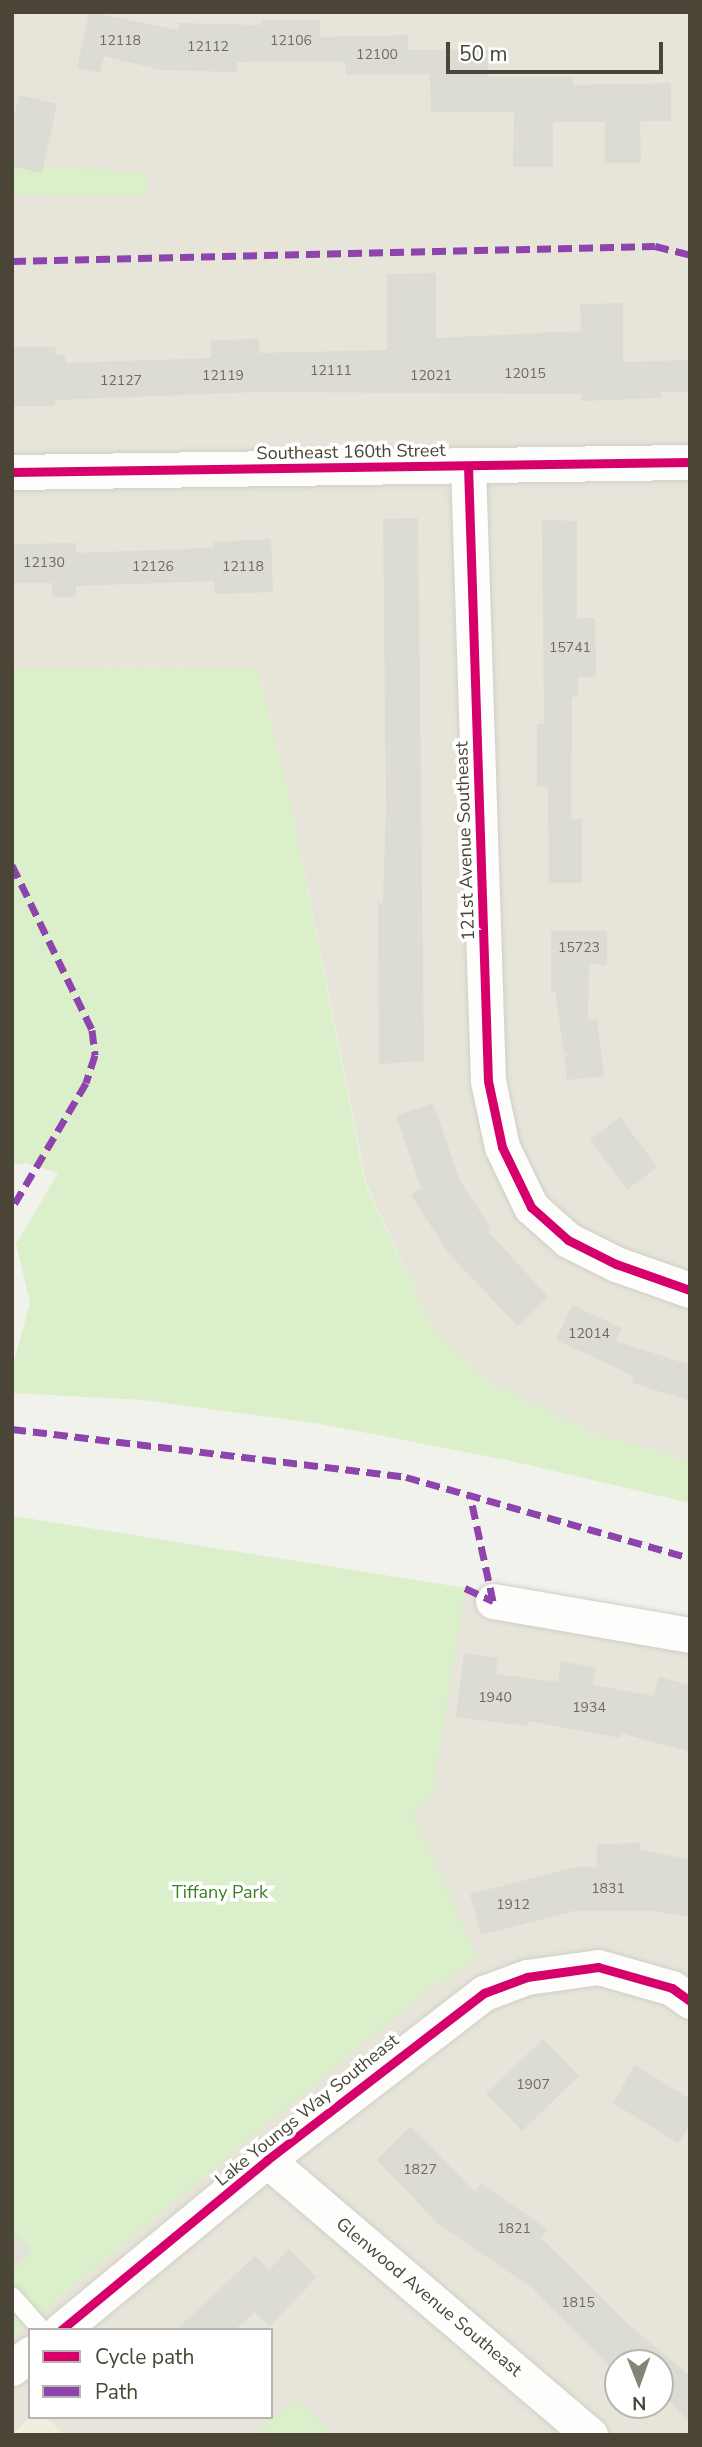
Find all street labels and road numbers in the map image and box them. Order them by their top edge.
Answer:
street label: Southeast 160th Street [256,440,446,464]
street label: 121st Avenue Southeast [451,741,479,941]
street label: Lake Youngs Way Southeast [211,2029,403,2191]
street label: Glenwood Avenue Southeast [332,2213,526,2381]

